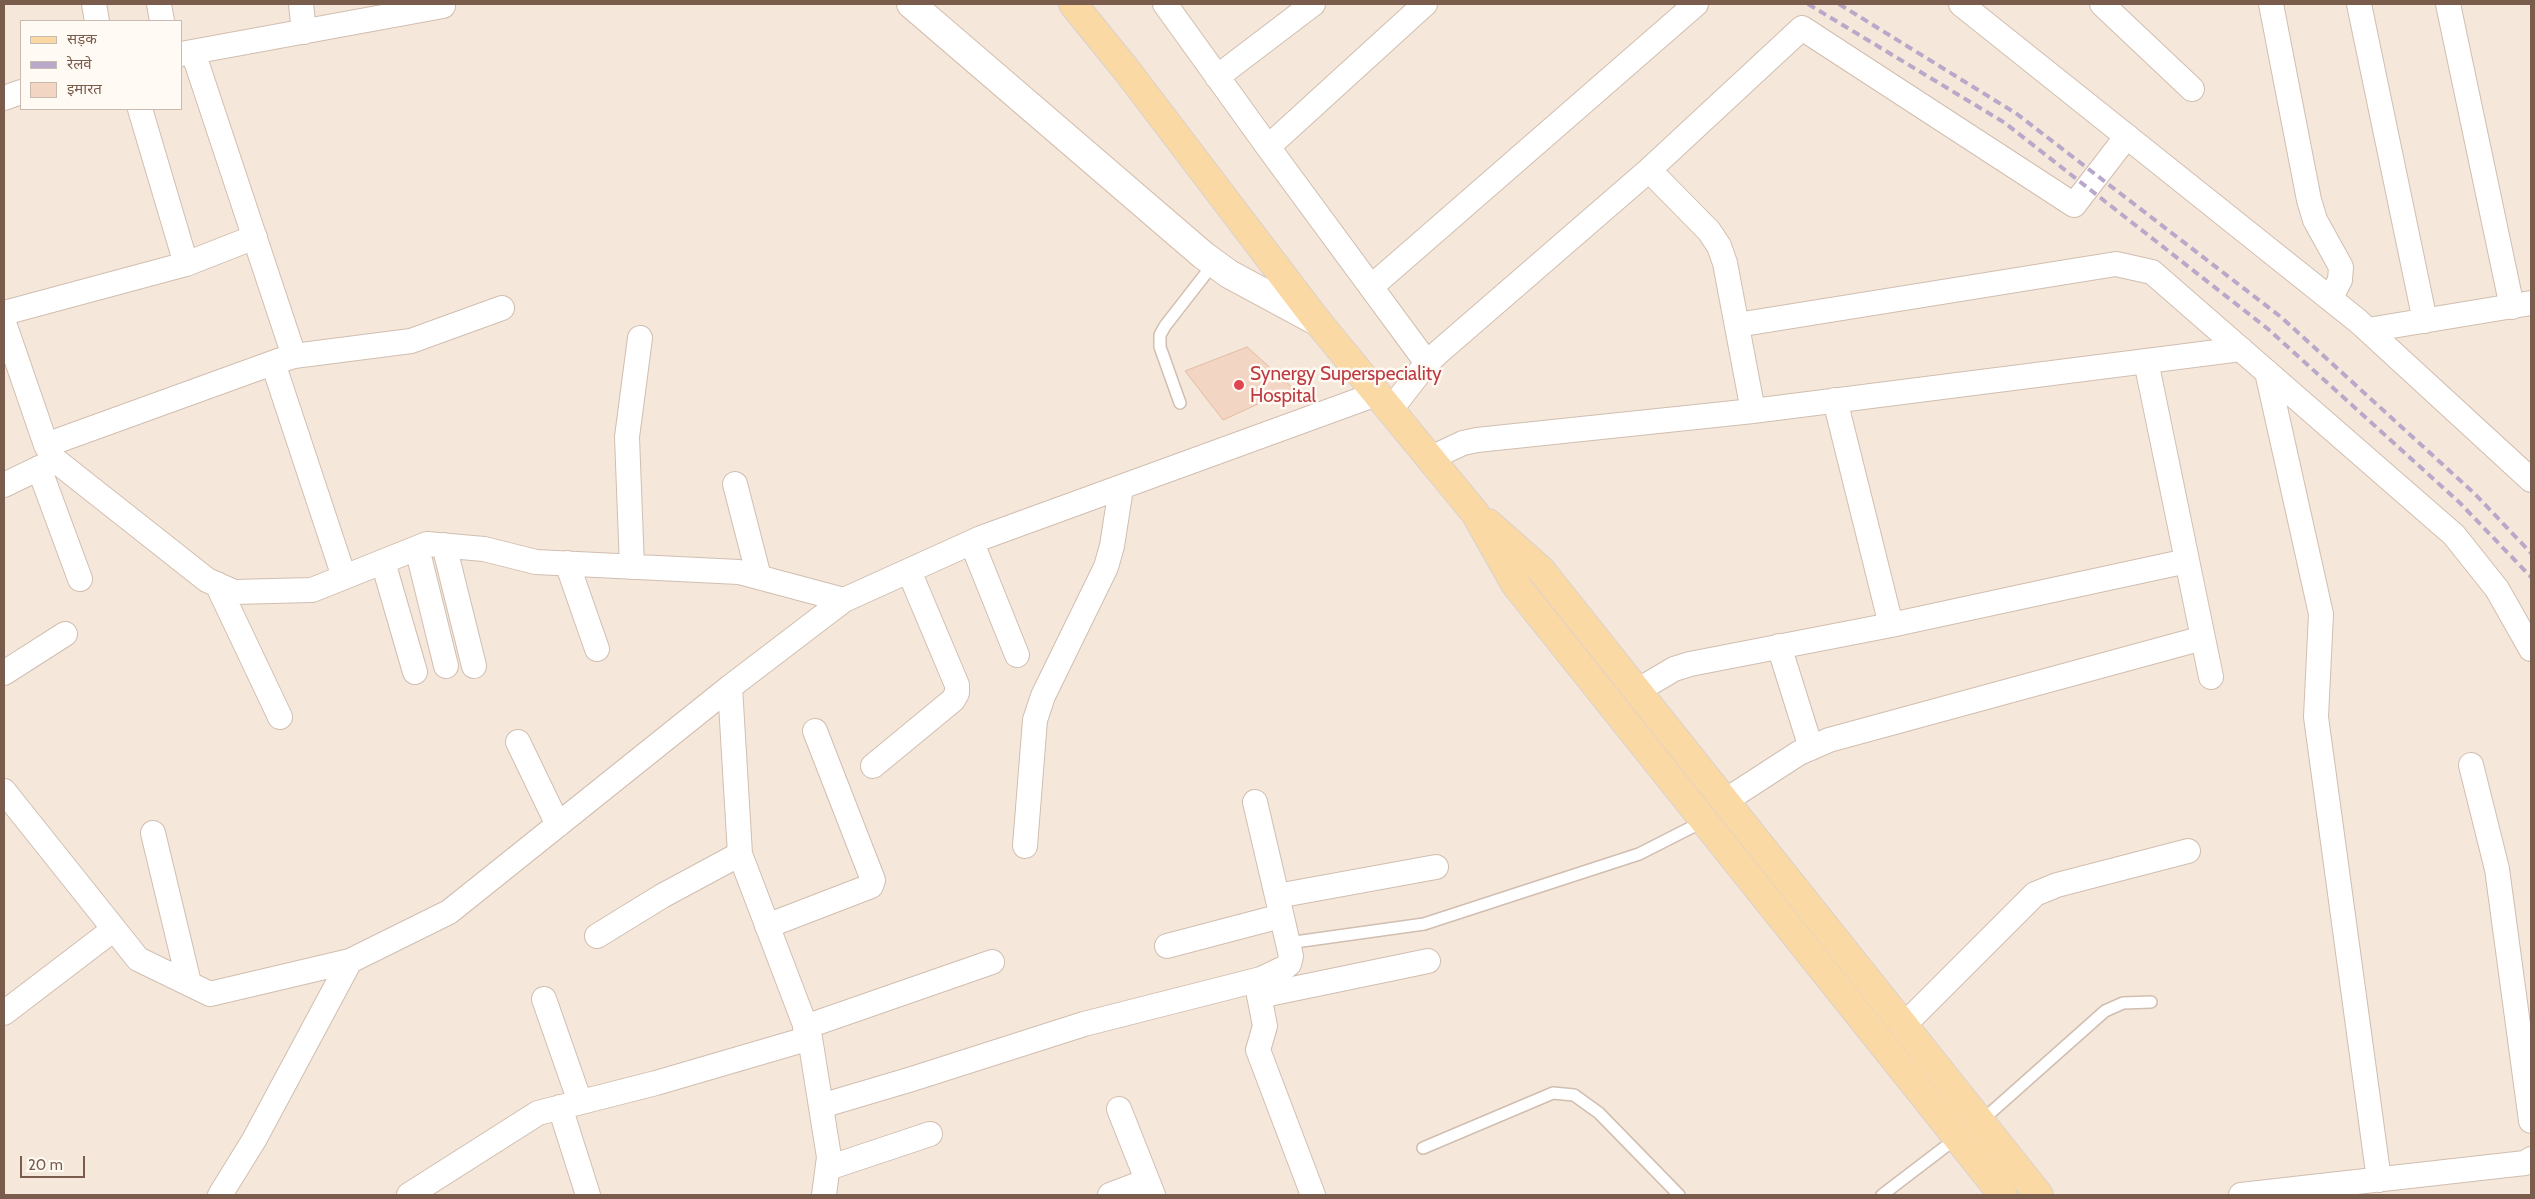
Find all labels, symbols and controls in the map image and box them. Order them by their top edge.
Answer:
legend [20,20,182,110]
text: सड़क [67,30,97,48]
text: रेलवे [67,55,92,73]
text: इमारत [67,80,102,98]
place label: Synergy Superspeciality Hospital [1250,363,1442,407]
marker: Synergy Superspeciality Hospital [1232,378,1246,392]
scale bar [22,1146,88,1178]
text: 20 m [28,1156,63,1174]

